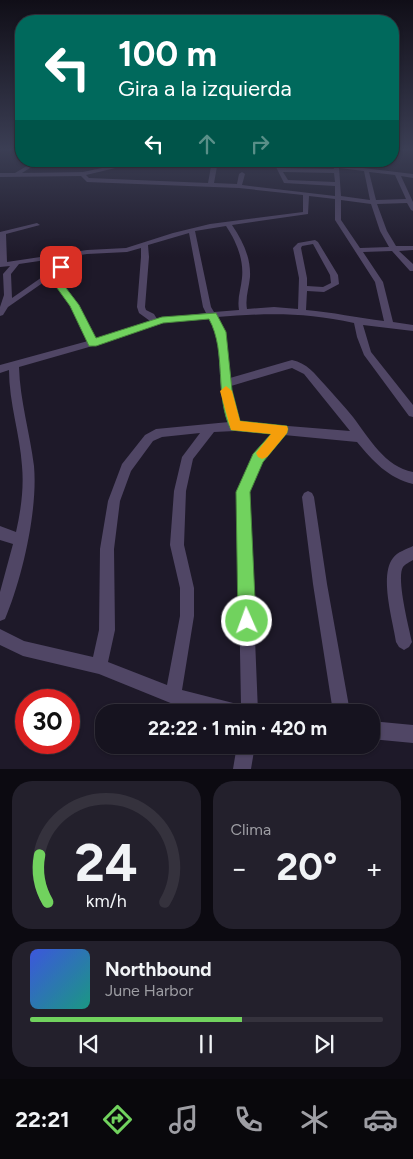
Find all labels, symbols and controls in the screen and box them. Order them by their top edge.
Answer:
text: 100 m [118,33,217,75]
icon: left [35,35,100,100]
text: Gira a la izquierda [118,75,292,102]
icon: left [140,130,168,158]
icon: ahead [193,130,221,158]
icon: right [246,130,274,158]
pin [40,246,82,288]
icon: arrive [47,253,75,281]
position arrow [220,594,272,646]
speed limit sign: 30 [15,689,80,754]
text: 22:22 · 1 min · 420 m [148,717,327,740]
text: Clima [231,820,271,839]
text: 24 [75,832,138,894]
text: 20° [276,844,337,890]
text: − [231,851,248,885]
text: + [366,851,383,885]
text: km/h [86,890,127,911]
text: Northbound [105,958,212,981]
text: June Harbor [105,981,193,1000]
icon: previous [75,1030,103,1058]
icon: pause [192,1030,220,1058]
icon: next [310,1030,338,1058]
icon: directions [100,1102,135,1137]
icon: music [166,1102,201,1137]
icon: phone [231,1102,266,1137]
icon: climate [297,1102,332,1137]
icon: car [363,1102,398,1137]
text: 22:21 [15,1106,69,1133]

